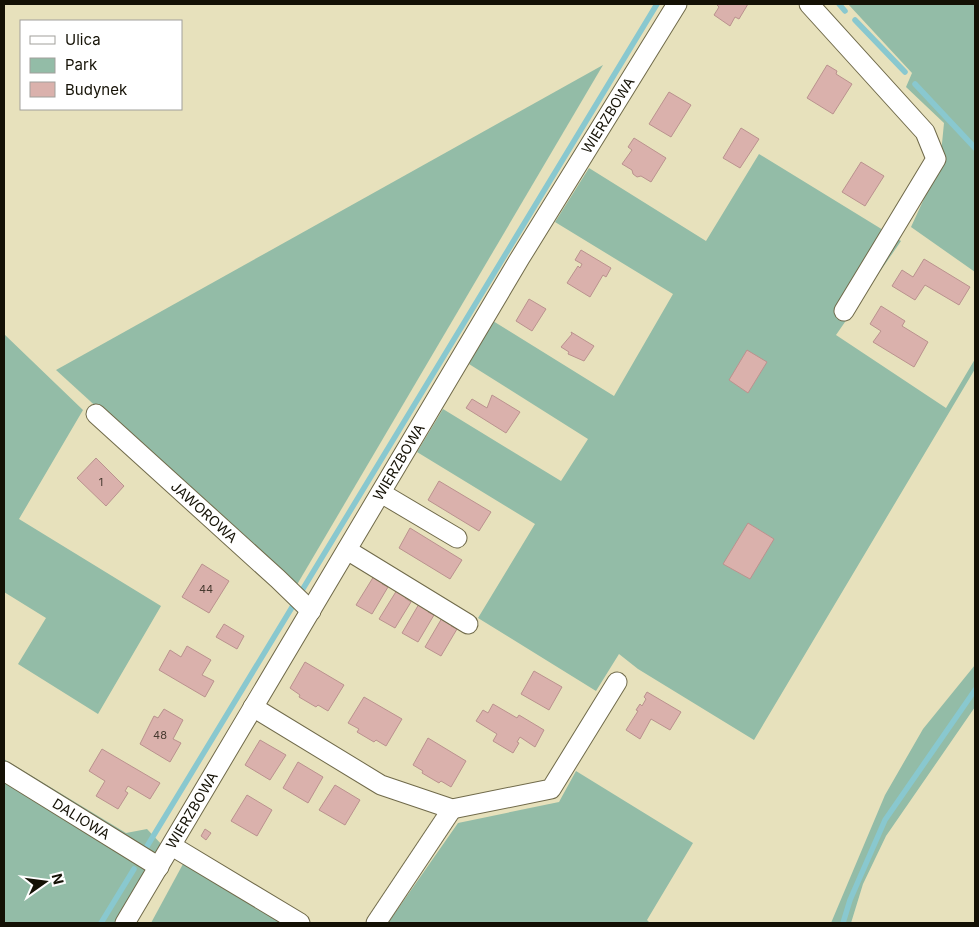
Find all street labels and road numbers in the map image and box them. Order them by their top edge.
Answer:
street label: WIERZBOWA [578,74,638,156]
street label: WIERZBOWA [369,420,428,503]
street label: JAWOROWA [168,477,241,546]
street label: WIERZBOWA [162,768,221,852]
street label: DALIOWA [50,794,114,843]

